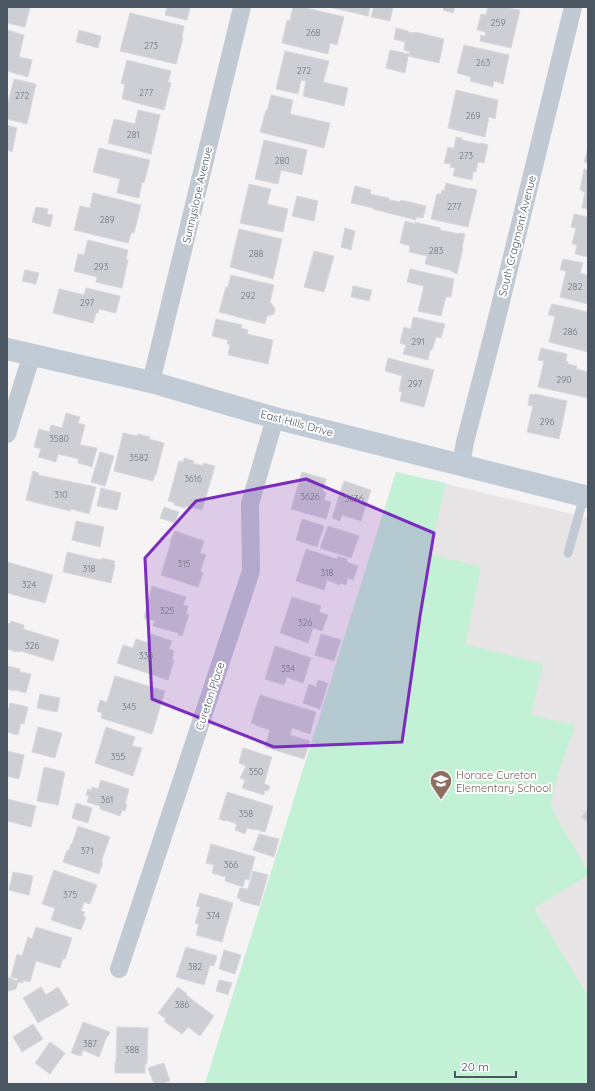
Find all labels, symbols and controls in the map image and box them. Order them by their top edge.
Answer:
house number: 259 [491,17,505,28]
house number: 268 [306,27,320,38]
house number: 273 [144,40,158,51]
house number: 263 [476,57,491,68]
house number: 272 [297,65,311,76]
house number: 277 [139,87,153,98]
house number: 272 [15,90,29,101]
house number: 269 [466,110,480,121]
house number: 281 [126,129,140,140]
street label: Sunnyslope Avenue [179,145,215,245]
house number: 273 [459,150,473,161]
house number: 280 [274,155,290,166]
street label: South Cragmont Avenue [495,174,539,298]
house number: 277 [447,201,461,212]
house number: 289 [100,214,114,225]
house number: 283 [429,245,444,256]
house number: 288 [249,248,263,259]
house number: 293 [94,261,109,272]
house number: 282 [568,281,582,292]
house number: 292 [241,290,256,301]
house number: 297 [80,297,95,308]
house number: 286 [563,326,577,337]
house number: 291 [411,336,425,347]
house number: 290 [556,374,572,385]
house number: 297 [408,378,423,389]
street label: East Hills Drive [259,407,335,439]
house number: 296 [540,416,555,427]
house number: 3580 [49,433,69,444]
house number: 3582 [129,452,149,463]
house number: 3616 [184,473,202,484]
house number: 310 [54,489,68,500]
house number: 3626 [300,491,320,502]
house number: 3636 [344,493,364,504]
house number: 315 [178,558,191,569]
house number: 318 [83,563,96,574]
house number: 318 [321,567,334,578]
house number: 324 [22,579,36,590]
house number: 325 [160,605,174,616]
house number: 326 [298,617,312,628]
house number: 326 [25,640,39,651]
house number: 335 [139,650,153,661]
street label: Cureton Place [192,660,228,732]
house number: 334 [281,663,295,674]
house number: 345 [122,701,136,712]
house number: 355 [111,751,125,762]
house number: 350 [249,766,263,777]
school or university icon: Horace Cureton Elementary School [428,768,454,801]
place label: Horace Cureton Elementary School [456,768,551,795]
house number: 361 [101,794,113,805]
house number: 358 [239,808,253,819]
house number: 371 [80,845,94,856]
house number: 366 [224,859,238,870]
house number: 375 [63,889,77,900]
house number: 374 [206,910,220,921]
house number: 382 [188,961,202,972]
house number: 386 [175,999,189,1010]
house number: 387 [83,1038,97,1049]
house number: 388 [125,1044,139,1055]
scale bar [455,1053,516,1079]
text: 20 m [461,1059,489,1074]

